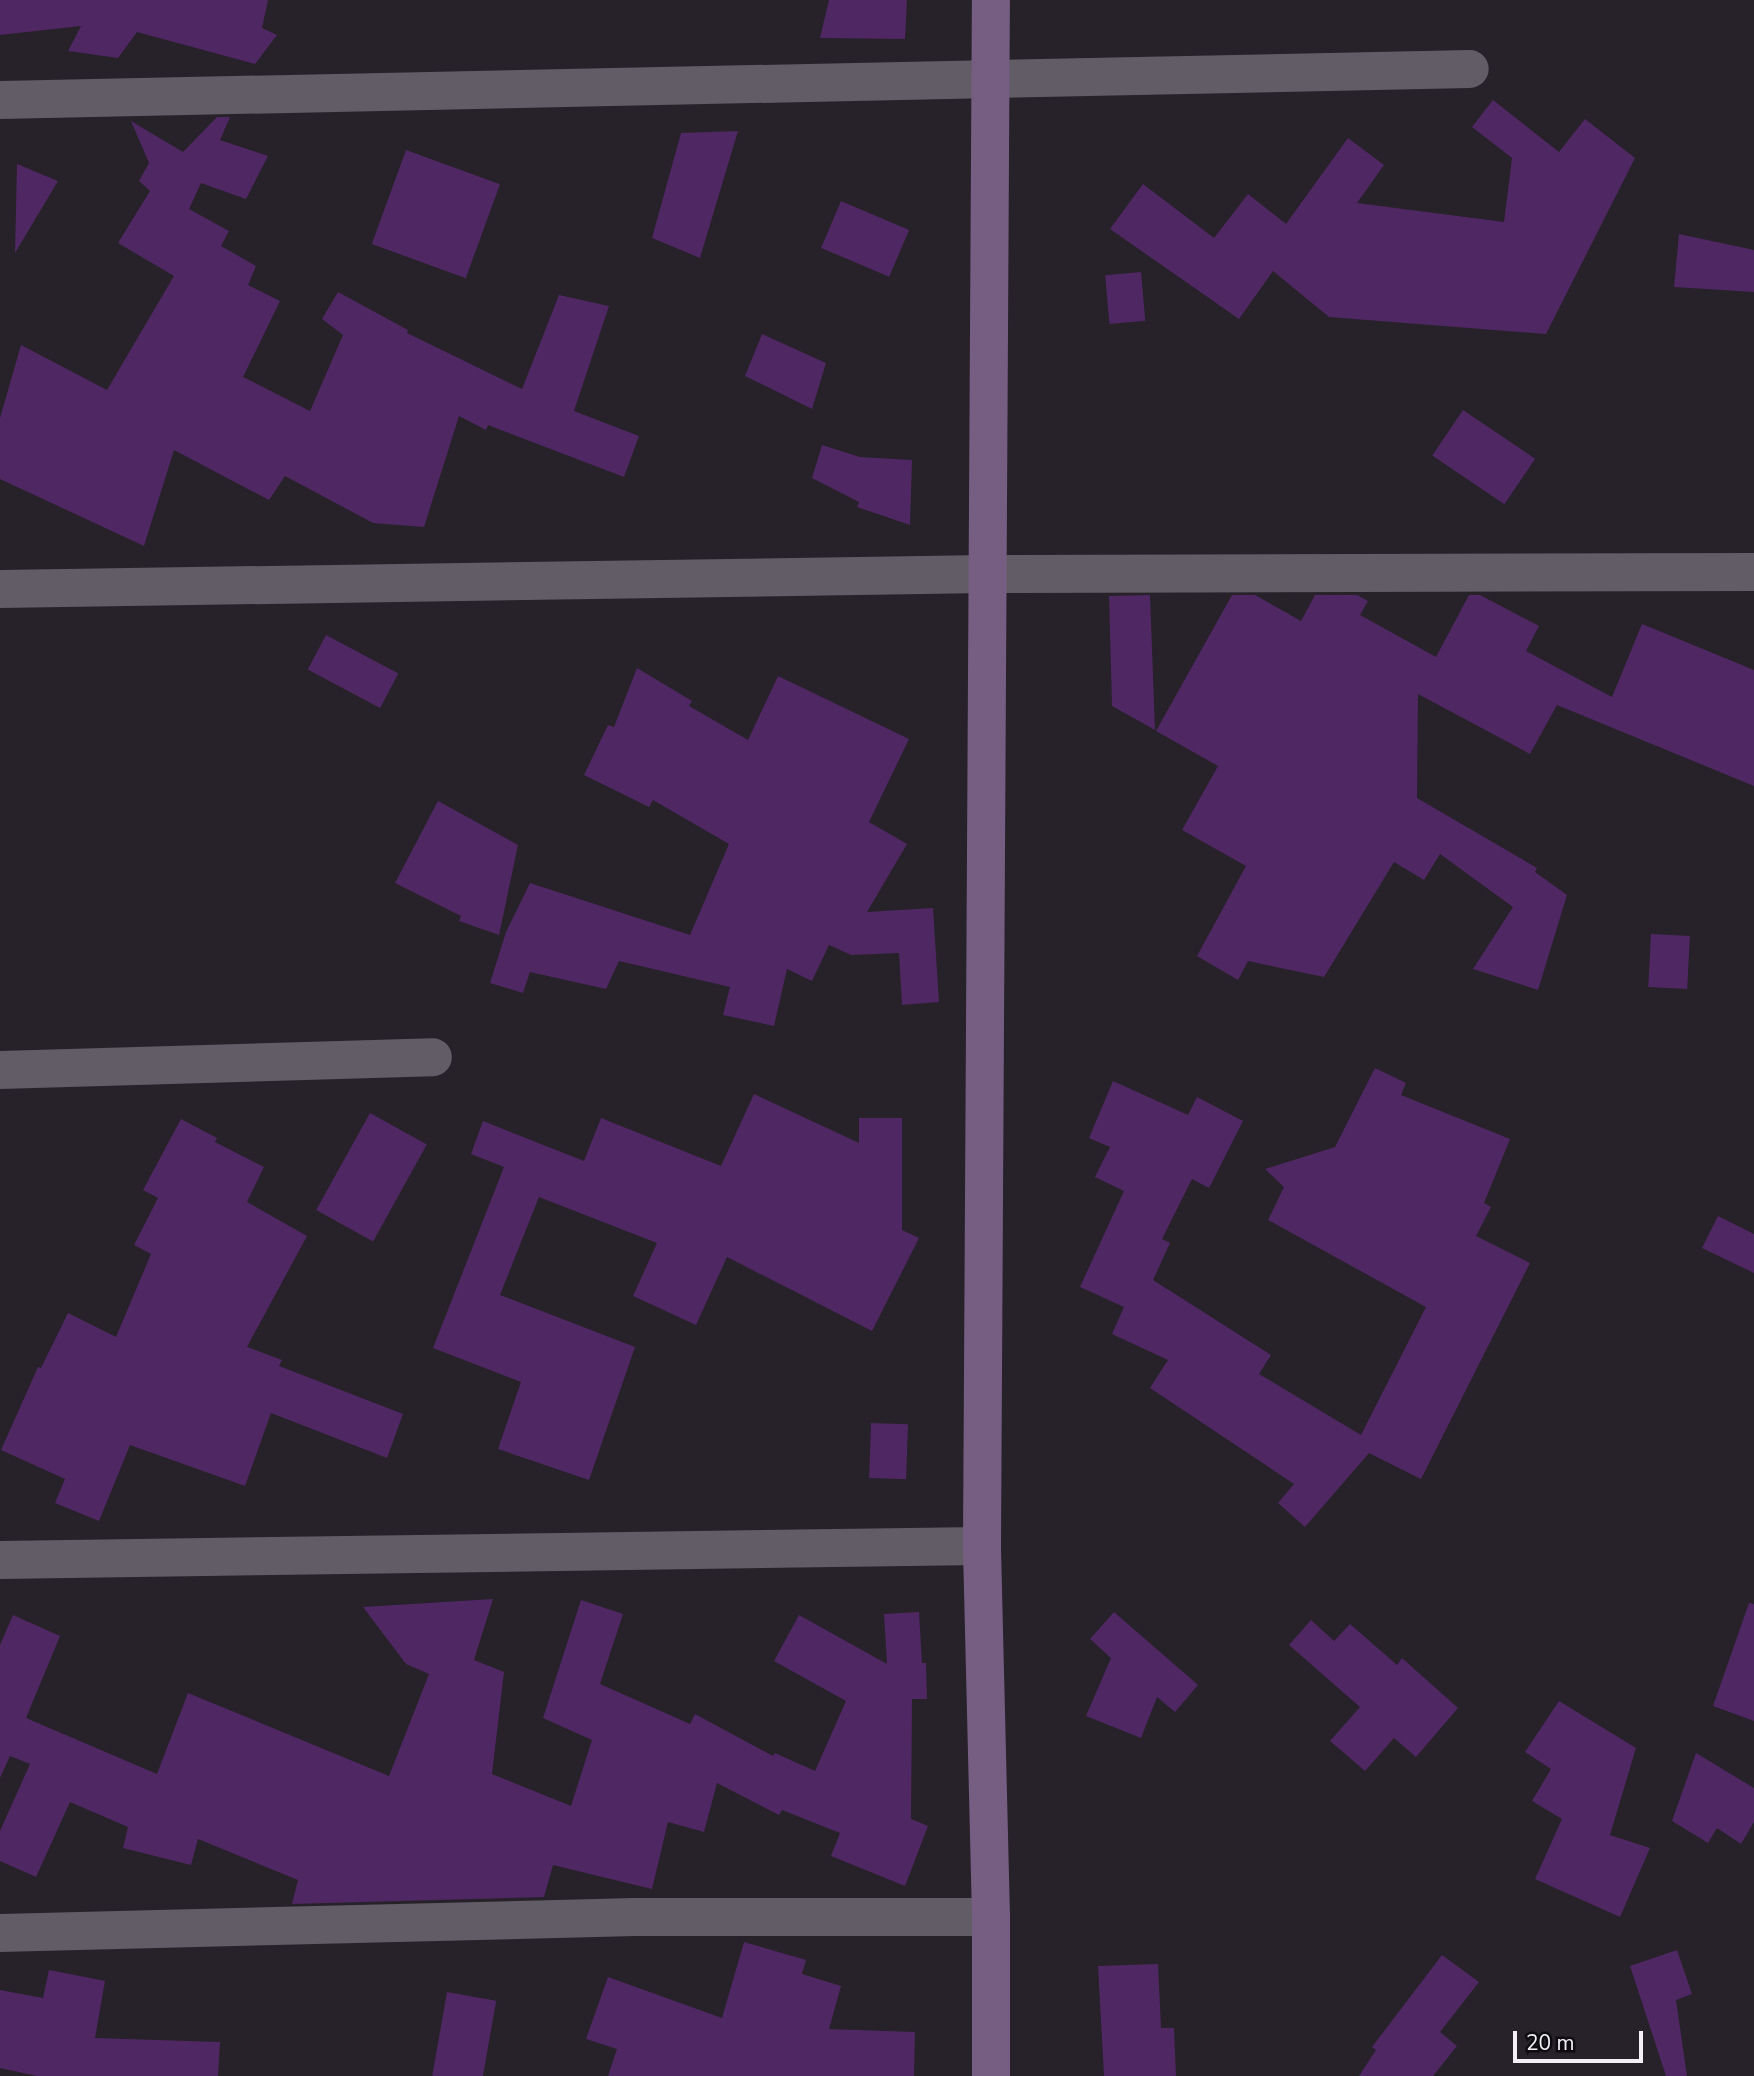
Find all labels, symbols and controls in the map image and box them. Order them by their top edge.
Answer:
scale bar [1516,2016,1646,2060]
text: 20 m [1526,2029,1575,2057]

